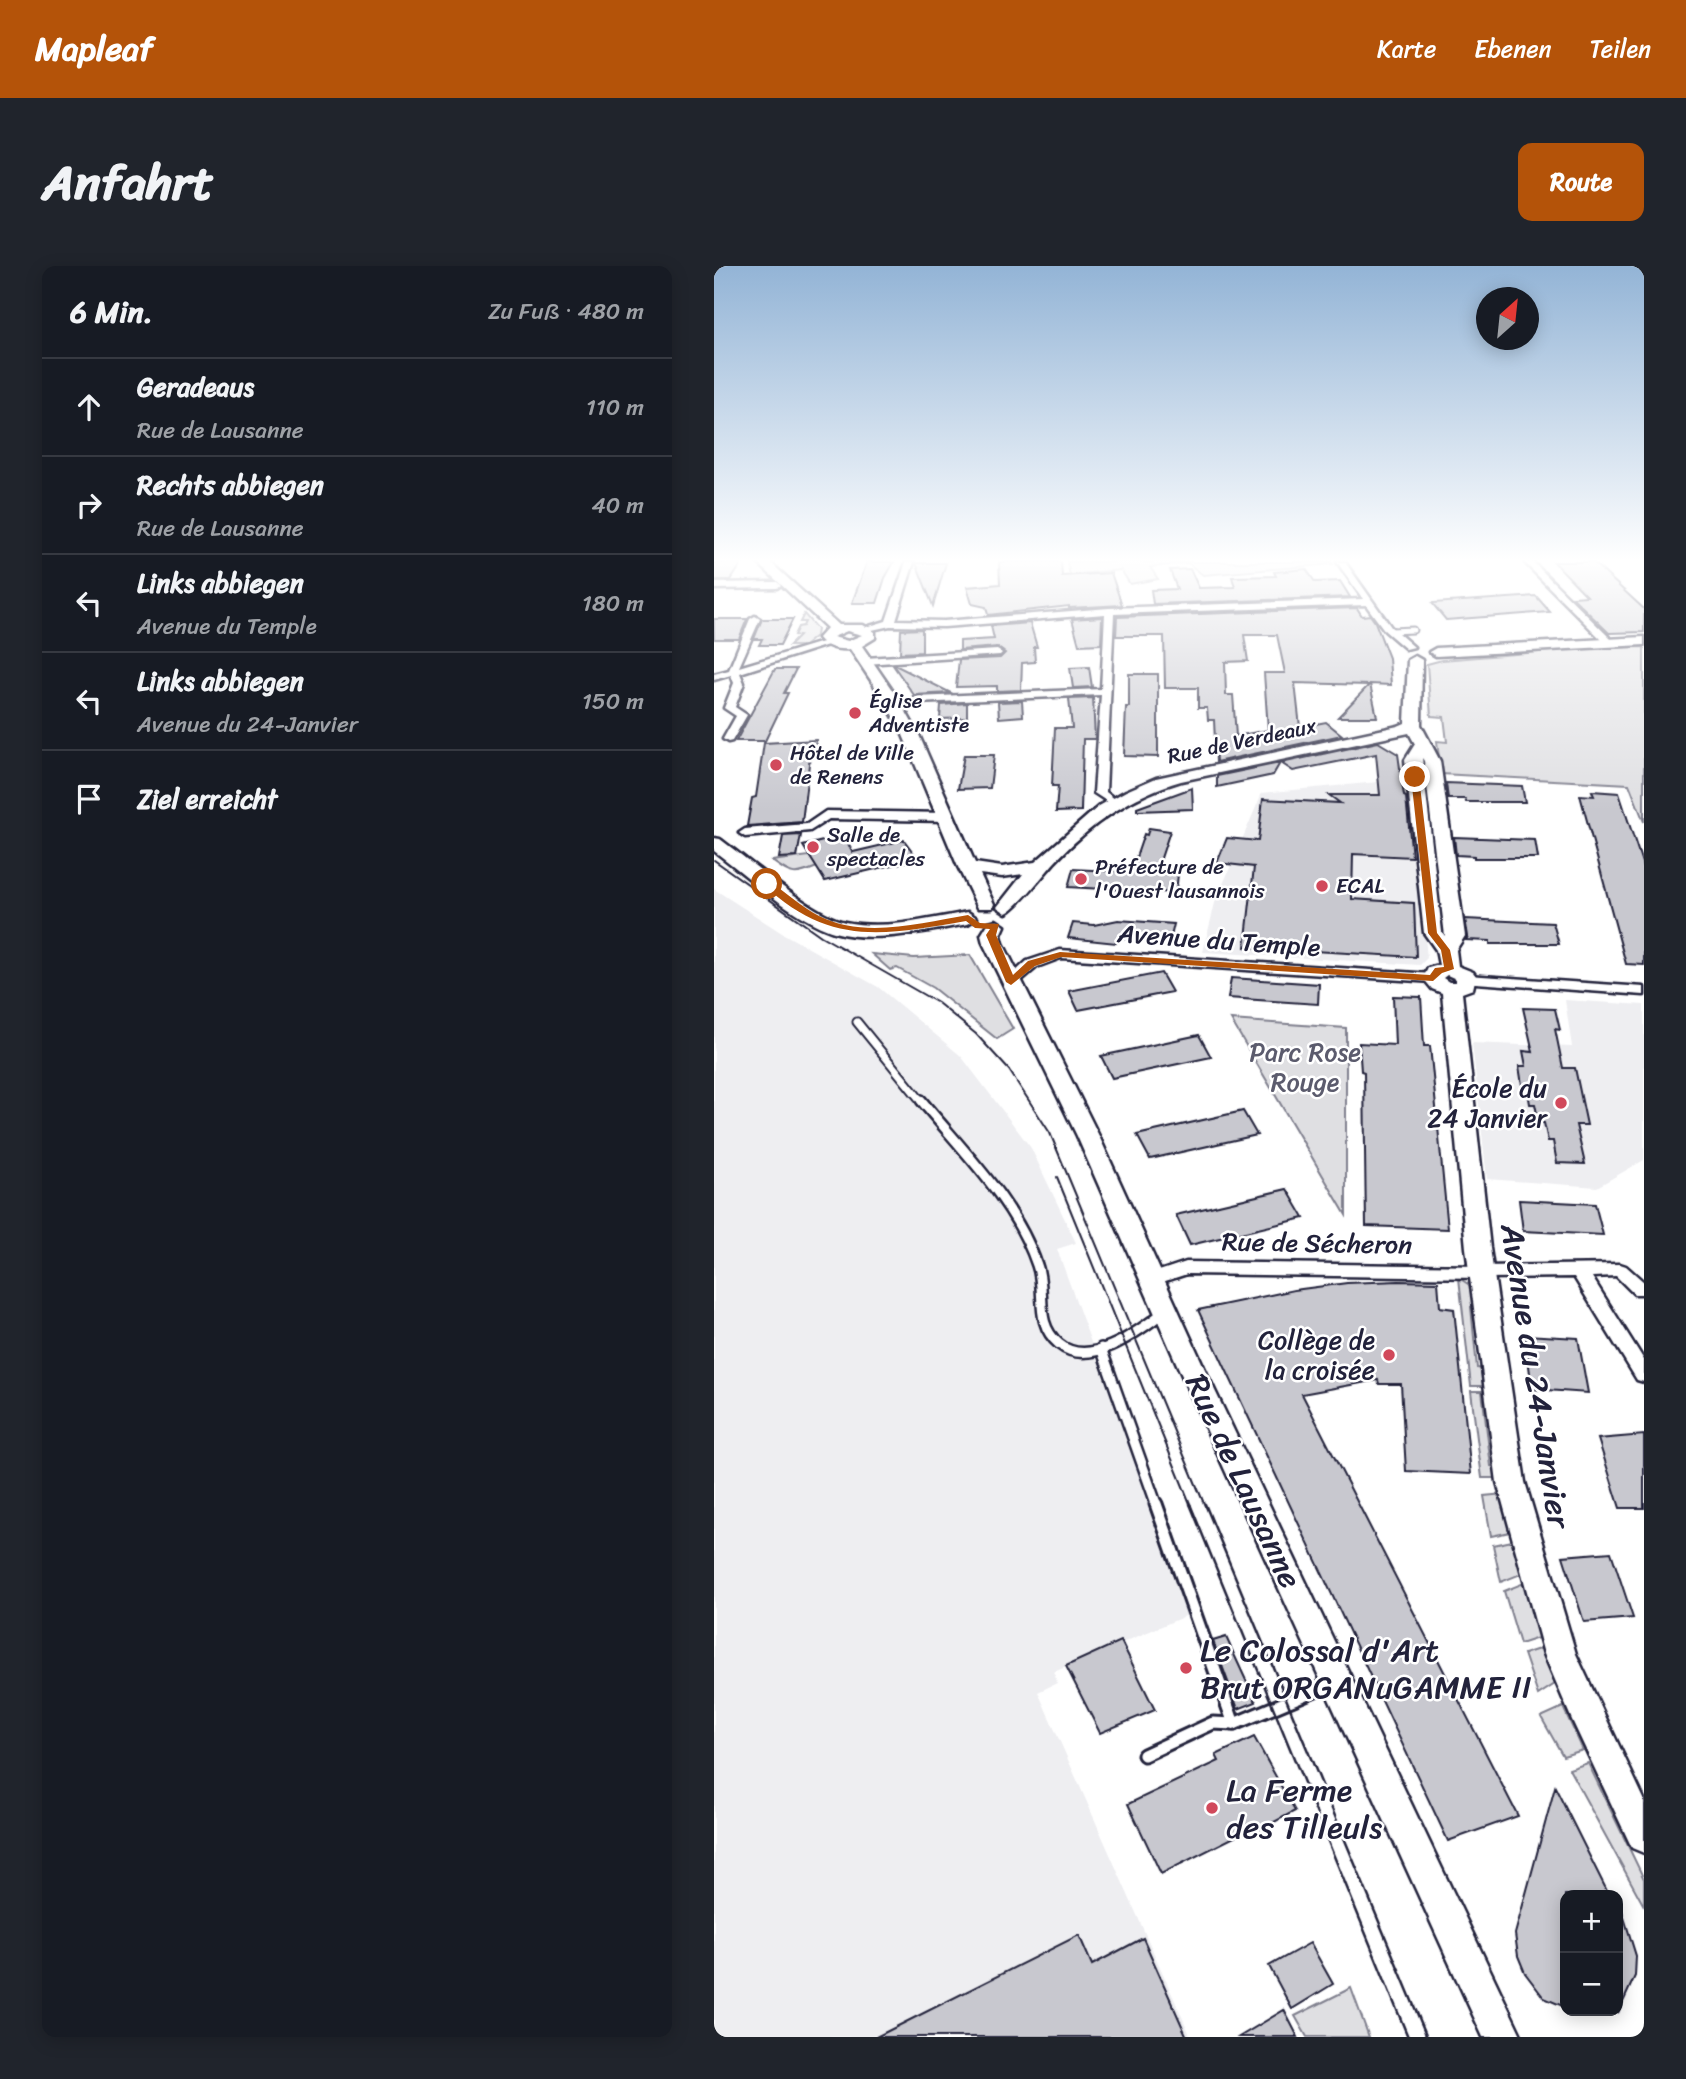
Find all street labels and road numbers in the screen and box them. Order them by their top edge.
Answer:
street label: Rue de Verdeaux [1164,707,1320,775]
street label: Avenue du Temple [1115,910,1322,970]
street label: Rue de Sécheron [1221,1218,1413,1268]
street label: Avenue du 24-Janvier [1483,1219,1588,1534]
street label: Rue de Lausanne [1169,1364,1318,1598]

